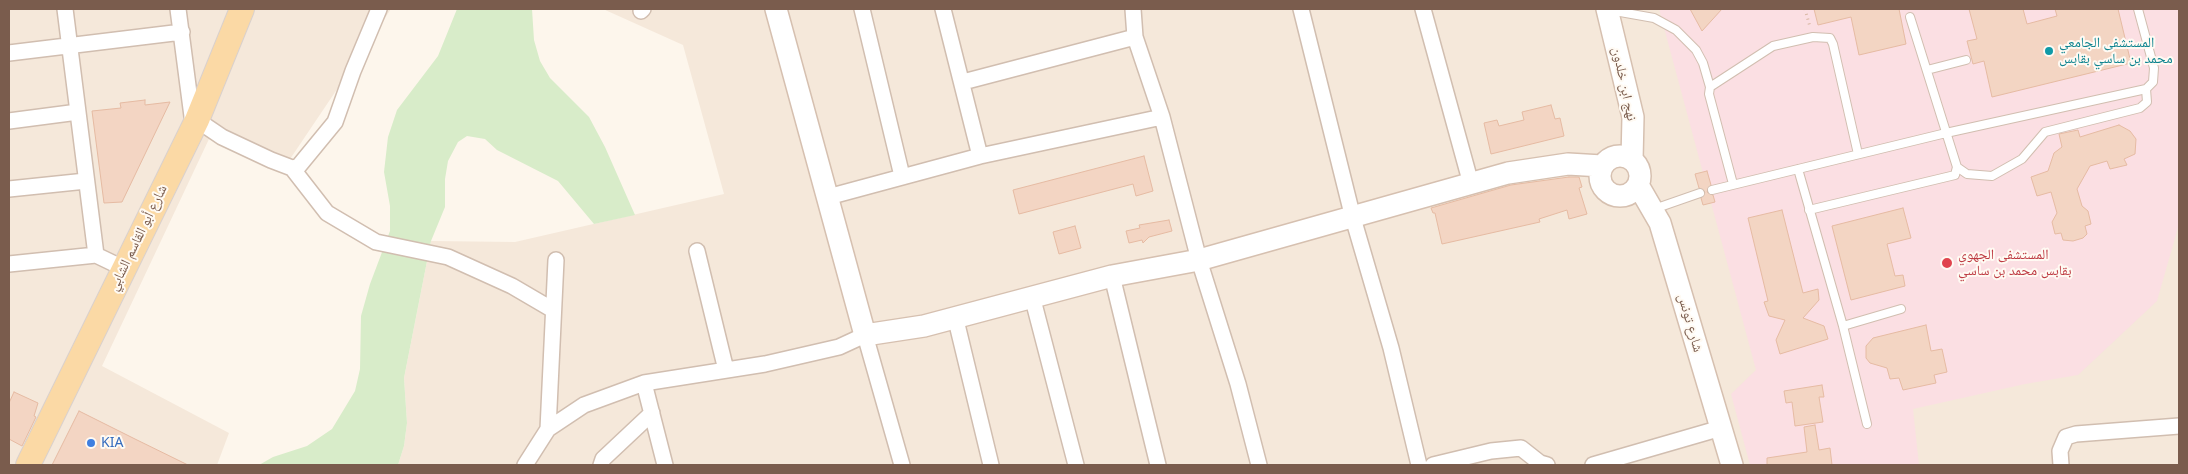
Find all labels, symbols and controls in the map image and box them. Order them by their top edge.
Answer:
place label: المستشفى الجامعي محمد بن ساسي بقابس [2059,35,2173,68]
marker: المستشفى الجامعي محمد بن ساسي بقابس [2043,45,2055,57]
street label: نهج ابن خلدون [1608,46,1640,122]
street label: شارع أبو القاسم الشابي [105,182,171,294]
place label: المستشفى الجهوي بقابس محمد بن ساسي [1958,247,2072,280]
marker: المستشفى الجهوي بقابس محمد بن ساسي [1940,256,1954,270]
street label: شارع تونس [1674,292,1706,354]
place label: KIA [101,435,123,451]
marker: KIA [85,437,97,449]

